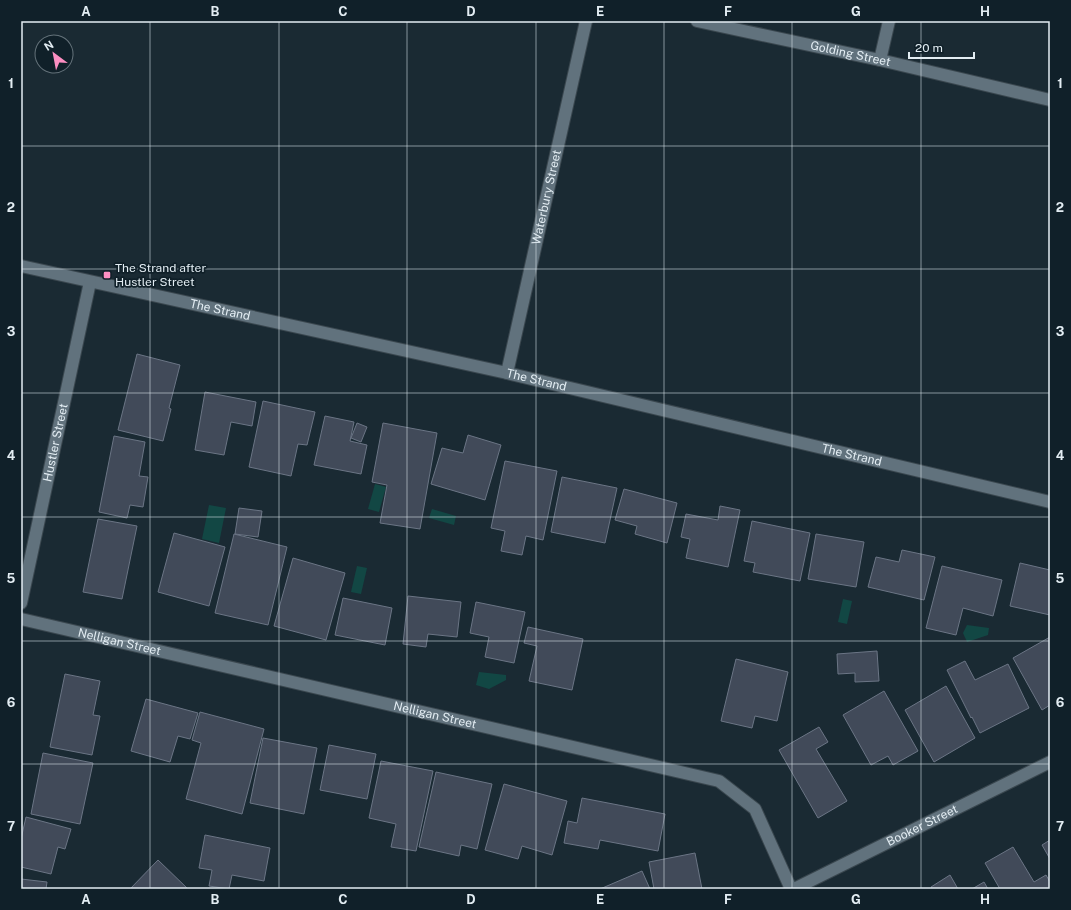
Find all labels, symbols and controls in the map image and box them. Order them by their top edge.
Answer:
text: A [81,4,91,19]
text: B [211,4,220,19]
text: C [338,4,348,19]
text: D [466,4,476,19]
text: E [596,4,604,19]
text: F [724,4,732,19]
text: G [851,4,861,19]
text: H [980,4,990,19]
north arrow [34,34,74,74]
scale bar [909,34,974,60]
text: N [42,38,56,53]
street label: Golding Street [809,38,892,69]
text: 20 m [915,41,943,55]
text: 1 [8,76,14,91]
text: 1 [1057,76,1063,91]
street label: Waterbury Street [529,148,564,246]
text: 2 [7,200,15,215]
text: 2 [1056,200,1064,215]
place label: The Strand after Hustler Street [115,261,206,289]
marker: The Strand after Hustler Street [102,270,112,280]
street label: The Strand [189,296,252,323]
text: 3 [7,324,16,339]
text: 3 [1056,324,1065,339]
street label: The Strand [505,366,568,394]
street label: Hustler Street [40,402,71,483]
street label: The Strand [820,441,883,469]
text: 4 [7,448,16,463]
text: 4 [1056,448,1065,463]
text: 5 [7,571,16,586]
text: 5 [1056,571,1065,586]
street label: Nelligan Street [77,625,163,658]
text: 6 [7,695,16,710]
text: 6 [1056,695,1065,710]
street label: Nelligan Street [392,699,478,732]
street label: Booker Street [884,802,960,849]
text: 7 [7,819,15,834]
text: 7 [1056,819,1064,834]
text: A [81,892,91,907]
text: B [211,892,220,907]
text: C [338,892,348,907]
text: D [466,892,476,907]
text: E [596,892,604,907]
text: F [724,892,732,907]
text: G [851,892,861,907]
text: H [980,892,990,907]

